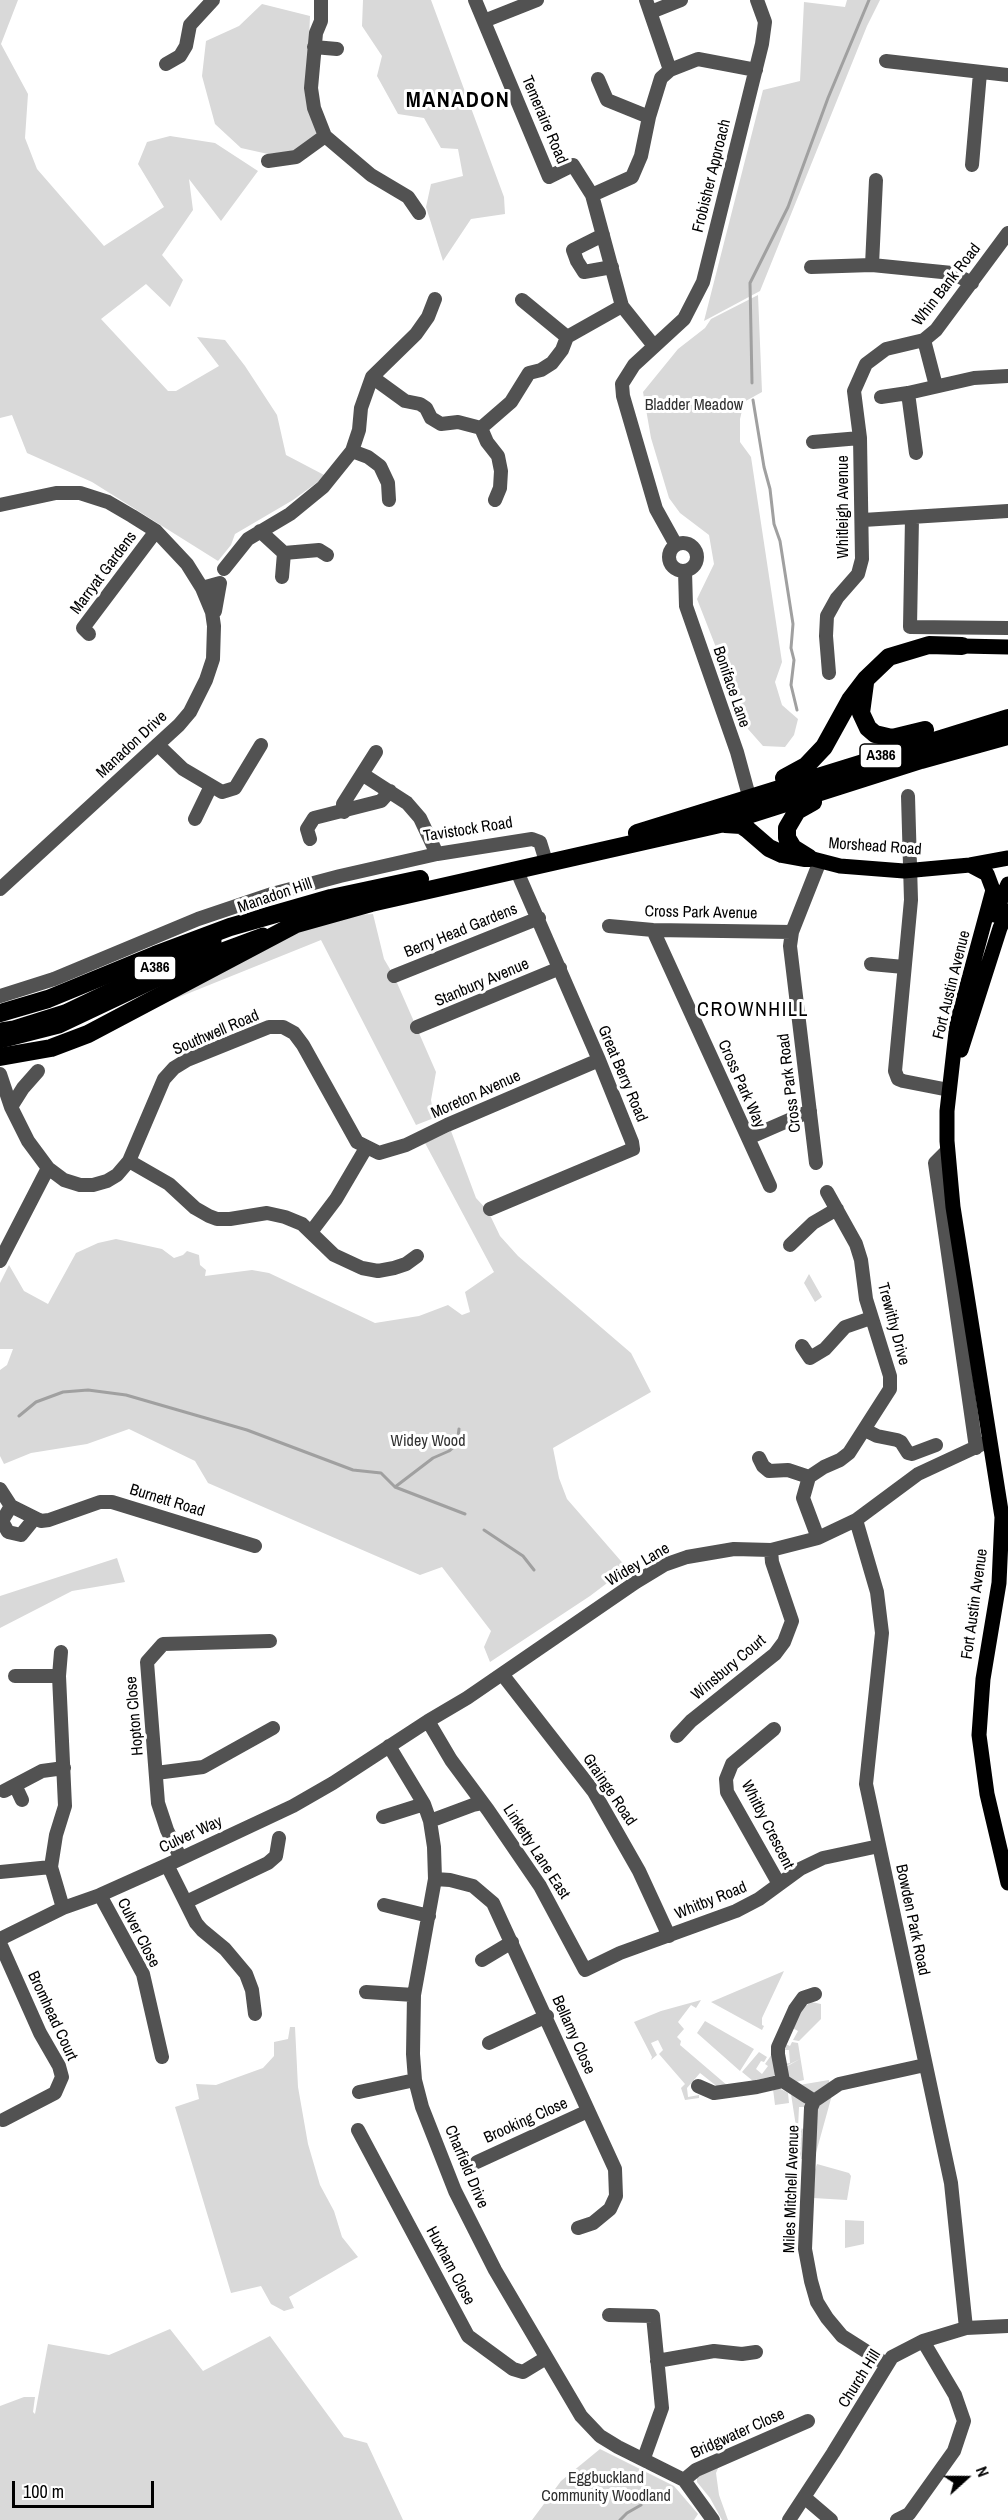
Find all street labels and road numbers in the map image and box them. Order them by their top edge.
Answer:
street label: Temeraire Road [517,73,571,167]
street label: Frobisher Approach [689,117,735,235]
street label: Whin Bank Road [909,240,985,330]
street label: Whitleigh Avenue [834,455,854,559]
street label: Marryat Gardens [67,528,141,618]
street label: Boniface Lane [708,644,754,730]
street label: Manadon Drive [93,707,171,783]
road number: A386 [860,744,902,768]
street label: Tavistock Road [422,813,514,847]
street label: Morshead Road [828,834,922,860]
street label: Manadon Hill [235,874,315,918]
street label: Berry Head Gardens [402,900,520,962]
street label: Cross Park Avenue [644,902,758,924]
street label: Fort Austin Avenue [929,929,975,1041]
street label: Stanbury Avenue [432,955,532,1011]
road number: A386 [134,956,176,980]
street label: Southwell Road [170,1006,262,1060]
street label: Great Berry Road [593,1023,651,1125]
street label: Cross Park Road [774,1032,806,1134]
street label: Cross Park Way [713,1037,769,1131]
street label: Moreton Avenue [428,1067,524,1123]
street label: Trewithy Drive [873,1281,913,1367]
street label: Burnett Road [127,1481,207,1521]
street label: Widey Lane [603,1539,673,1591]
street label: Fort Austin Avenue [958,1547,992,1661]
street label: Winsbury Court [688,1631,770,1705]
street label: Hopton Close [122,1676,148,1756]
street label: Grainge Road [578,1750,640,1830]
street label: Whitby Crescent [736,1777,798,1873]
street label: Linketty Lane East [498,1801,574,1903]
street label: Culver Way [156,1812,226,1858]
street label: Bowden Park Road [891,1863,933,1977]
street label: Whitby Road [672,1878,750,1924]
street label: Culver Close [112,1895,164,1971]
street label: Bromhead Court [23,1968,81,2064]
street label: Bellamy Close [547,1993,599,2077]
street label: Brooking Close [481,2094,571,2148]
street label: Charfield Drive [440,2123,492,2211]
street label: Miles Mitchell Avenue [780,2125,804,2253]
street label: Huxham Close [421,2224,479,2308]
street label: Church Hill [835,2346,885,2412]
street label: Bridgwater Close [688,2405,788,2463]

